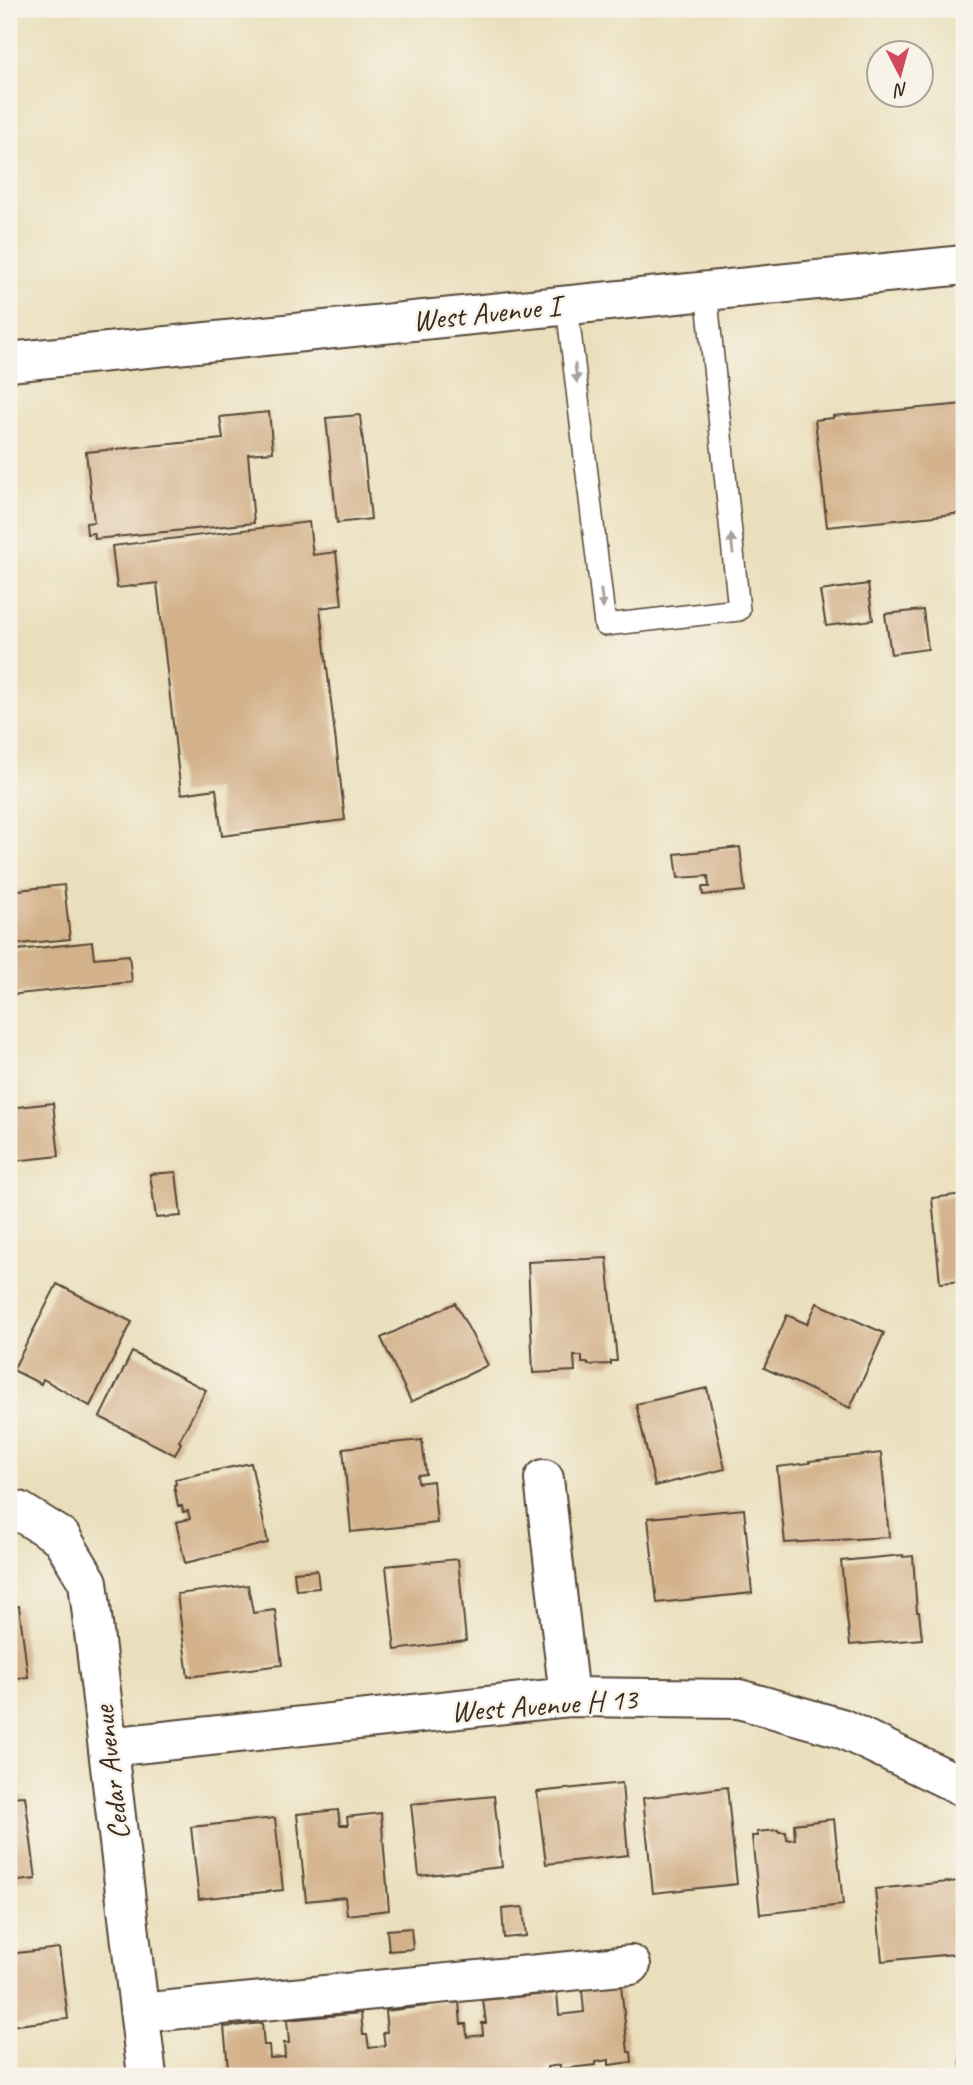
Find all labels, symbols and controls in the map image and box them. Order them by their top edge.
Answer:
north arrow [864,38,934,108]
text: N [891,77,909,103]
street label: West Avenue I [411,286,568,340]
one-way arrow [570,362,581,384]
one-way arrow [726,532,737,554]
one-way arrow [597,588,608,610]
street label: West Avenue H 13 [450,1679,641,1730]
street label: Cedar Avenue [84,1702,138,1842]

